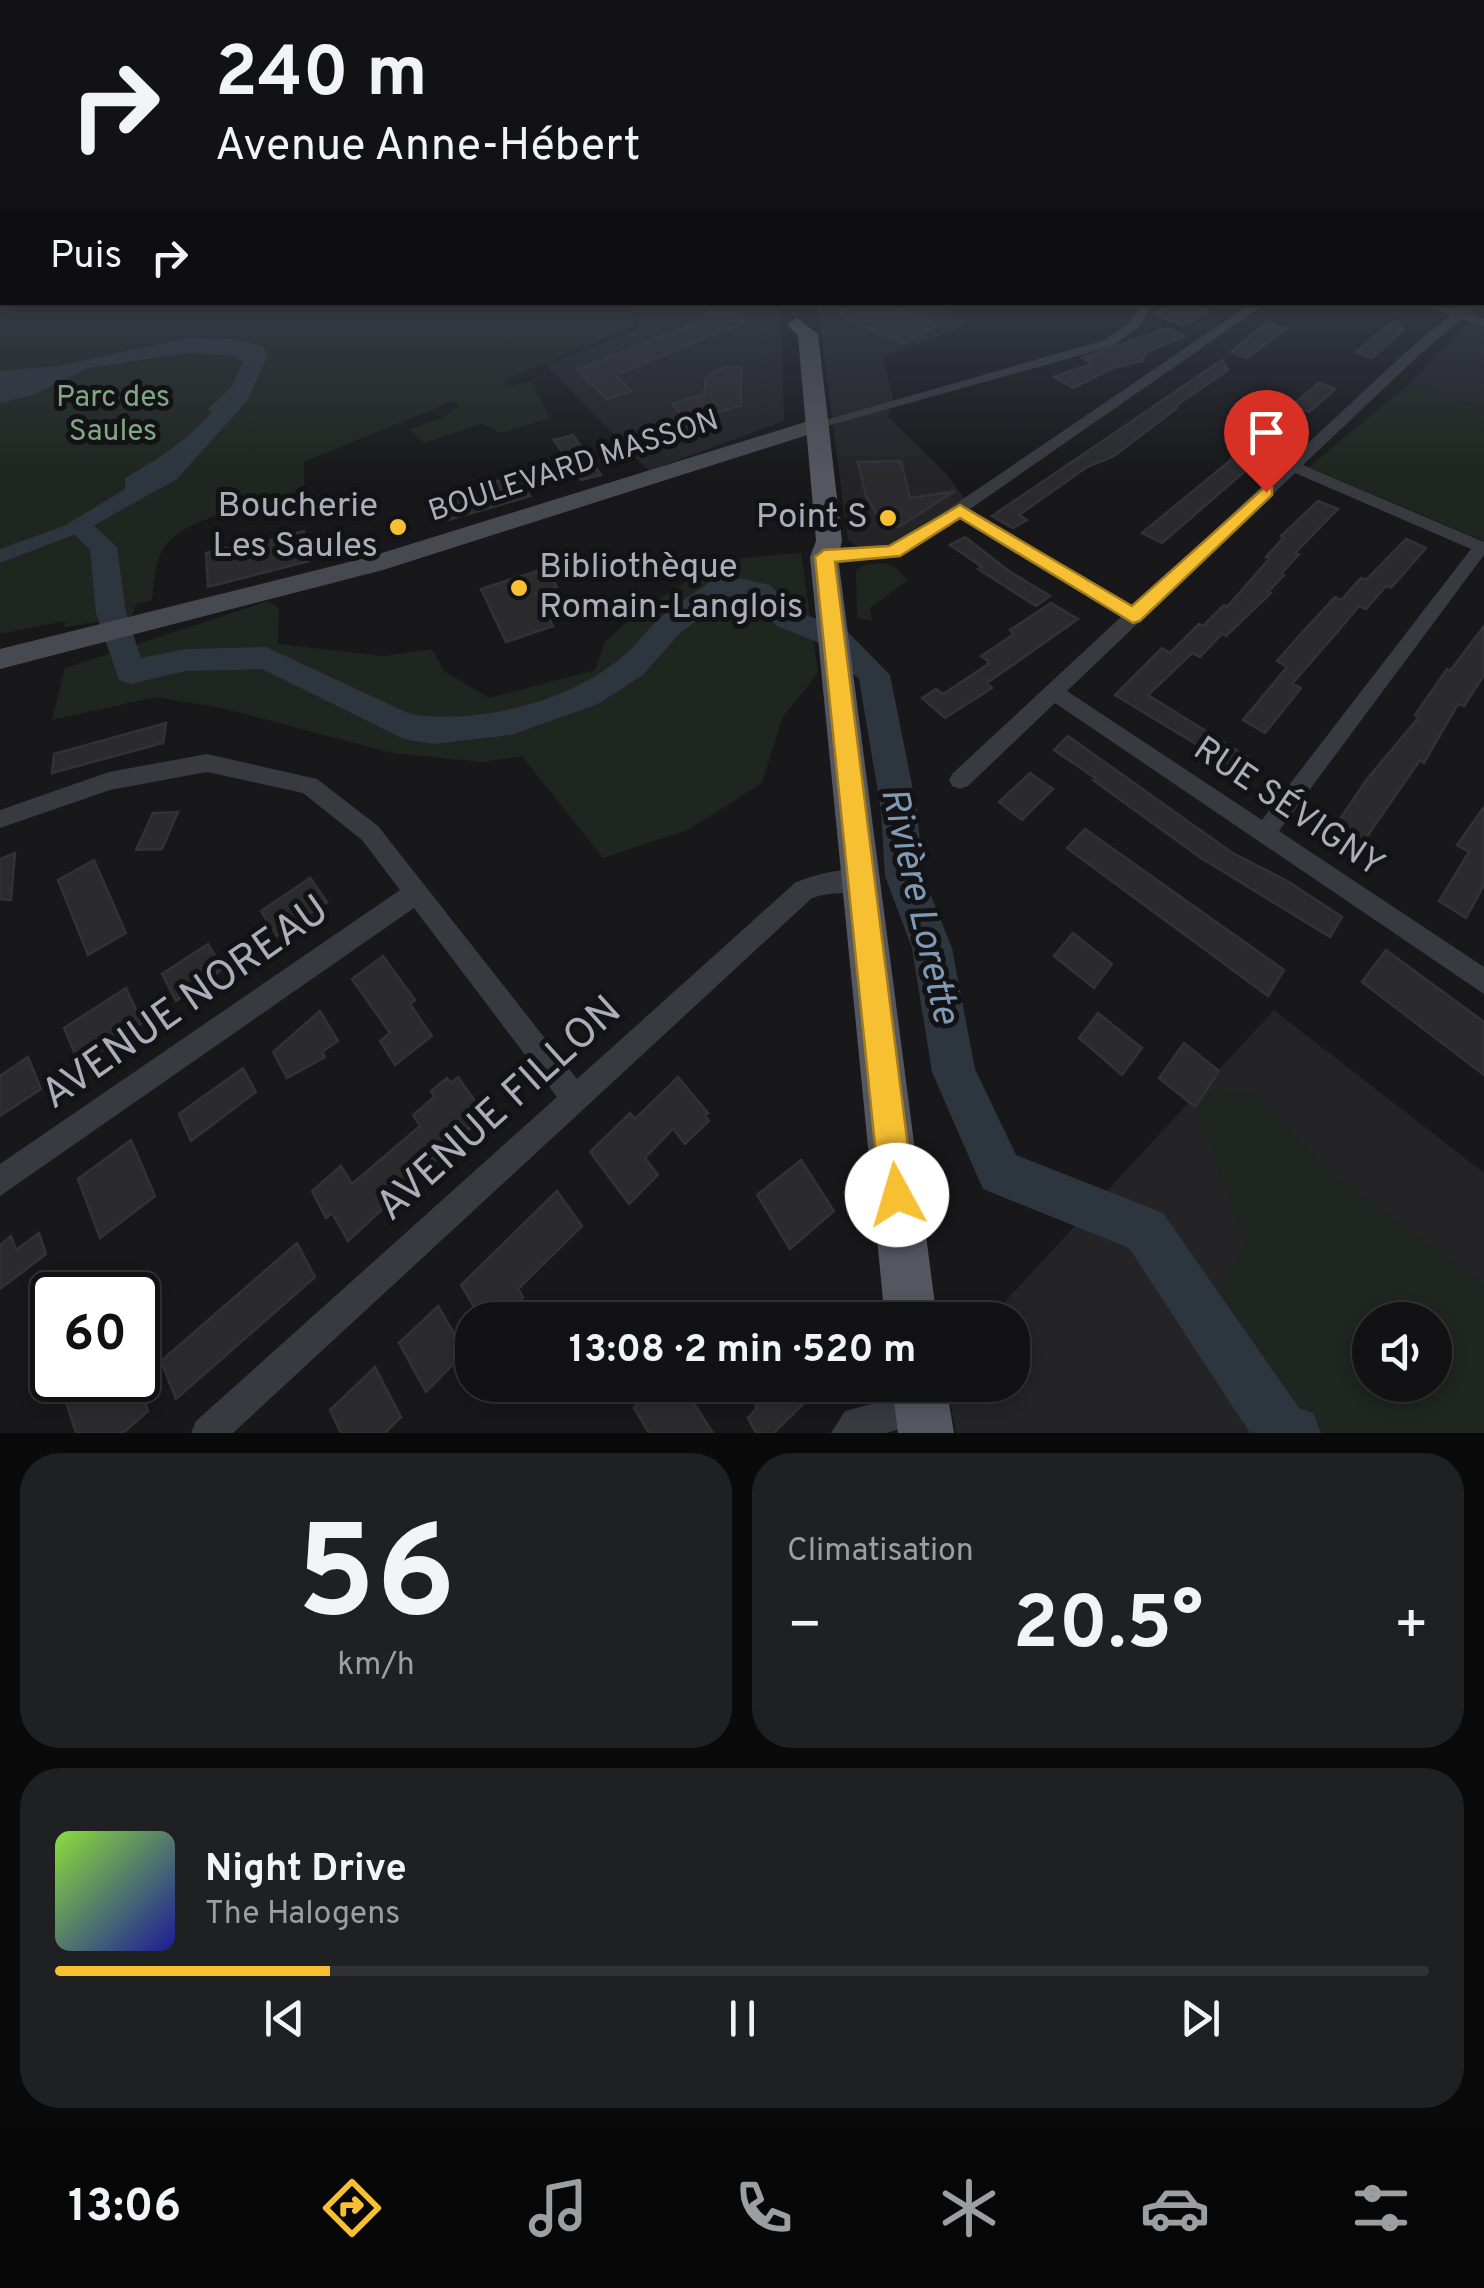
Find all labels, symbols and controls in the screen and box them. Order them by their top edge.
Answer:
text: 240 m [215,32,428,121]
icon: right [50,40,180,170]
text: Avenue Anne-Hébert [215,119,640,176]
icon: right [142,230,197,285]
text: Puis [50,233,122,282]
park label: Parc des Saules [56,380,170,451]
pin [1224,390,1309,493]
street label: BOULEVARD MASSON [424,403,724,531]
icon: arrive [1239,405,1294,460]
place label: Boucherie Les Saules [212,485,378,569]
place label: Point S [756,496,868,540]
marker: Point S [877,507,899,529]
marker: Boucherie Les Saules [387,516,409,538]
place label: Bibliothèque Romain-Langlois [539,546,804,630]
marker: Bibliothèque Romain-Langlois [508,577,530,599]
street label: RUE SÉVIGNY [1184,727,1392,888]
water label: Rivière Lorette [867,783,969,1029]
street label: AVENUE NOREAU [32,885,340,1123]
street label: AVENUE FILLON [366,986,634,1234]
position arrow [845,1143,949,1247]
speed limit sign: 60 [30,1272,160,1402]
map controls [1352,1302,1452,1402]
button: sound [1352,1302,1452,1402]
text: 13:08 · 2 min · 520 m [569,1327,916,1376]
text: 56 [296,1498,456,1663]
text: Climatisation [787,1532,974,1572]
text: 20.5° [1013,1580,1203,1675]
text: − [787,1593,822,1663]
text: + [1394,1593,1429,1663]
text: km/h [337,1646,415,1686]
text: Night Drive [205,1846,407,1895]
text: The Halogens [205,1895,400,1935]
icon: previous [257,1991,312,2046]
icon: pause [715,1991,770,2046]
icon: next [1173,1991,1228,2046]
icon: directions [317,2173,387,2243]
icon: music [523,2173,593,2243]
icon: phone [729,2173,799,2243]
icon: climate [934,2173,1004,2243]
icon: car [1140,2173,1210,2243]
icon: filters [1346,2173,1416,2243]
text: 13:06 [68,2180,181,2237]

